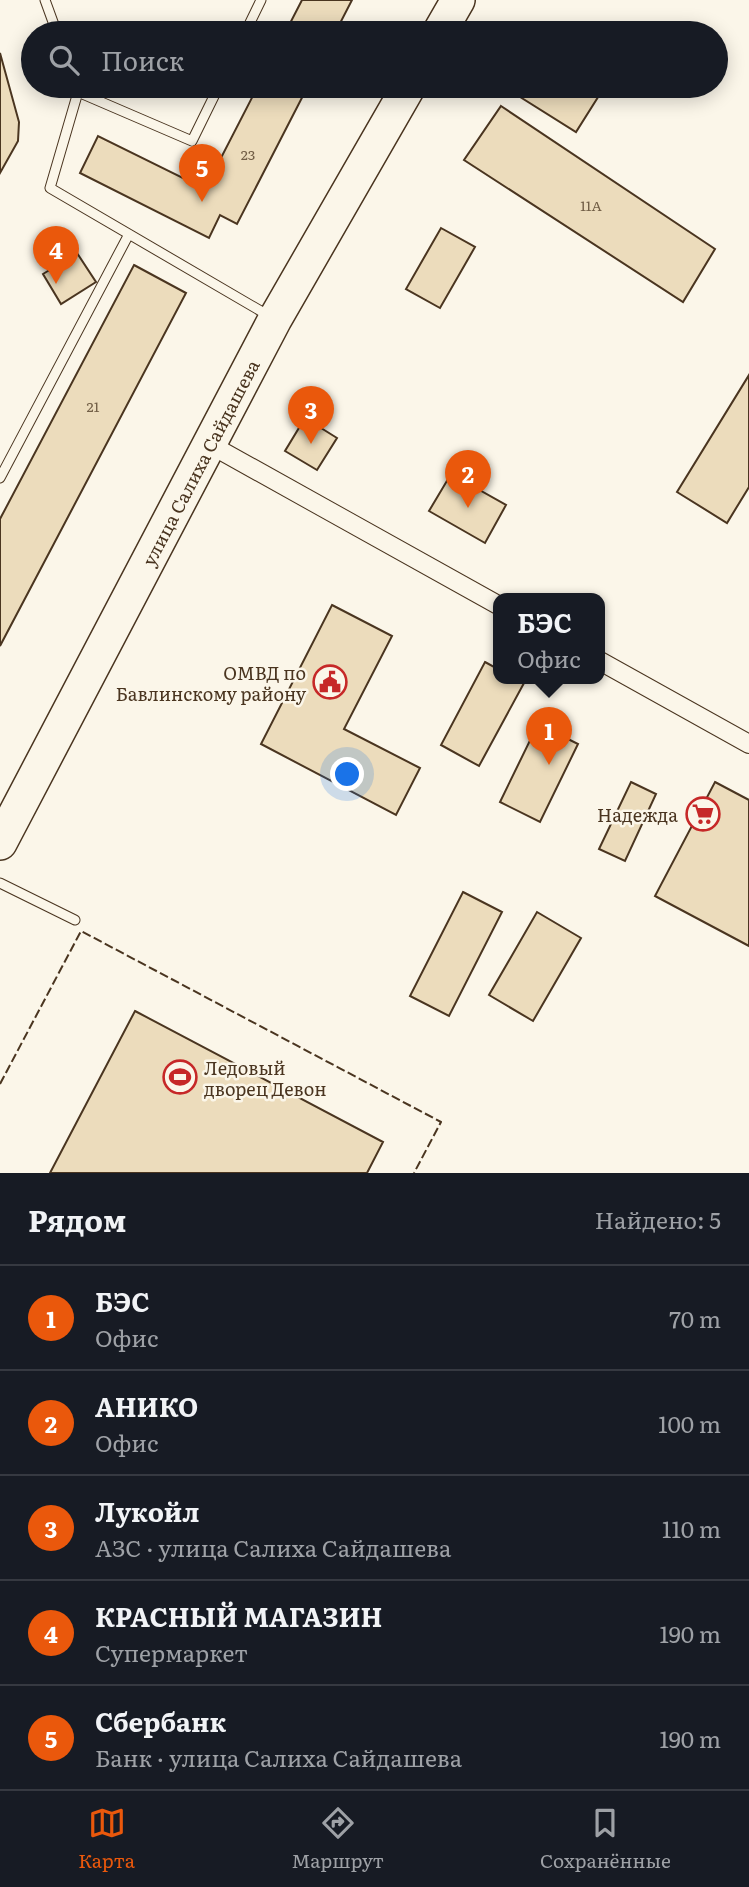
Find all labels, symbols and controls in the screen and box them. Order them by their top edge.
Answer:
search box [21,21,728,98]
text: Поиск [101,40,184,79]
icon: search [45,41,83,79]
pin: 5 [179,144,225,202]
house number: 23 [241,144,255,164]
house number: 11А [580,195,603,215]
pin: 4 [33,226,79,284]
street label: улица Салиха Сайдашева [135,354,265,570]
pin: 3 [288,386,334,444]
house number: 21 [87,396,100,416]
pin: 2 [445,450,491,508]
popup [493,593,605,684]
text: БЭС [517,602,572,641]
text: Офис [517,641,581,675]
place label: ОМВД по Бавлинскому району [116,659,307,707]
public building icon: ОМВД по Бавлинскому району [311,663,349,701]
pin: 1 [526,707,572,765]
your location [330,757,364,791]
supermarket icon: Надежда [684,795,722,833]
place label: Надежда [597,801,678,828]
place label: Ледовый дворец Девон [204,1054,327,1102]
sports icon: Ледовый дворец Девон [161,1058,199,1096]
text: Рядом [28,1197,126,1241]
text: Найдено: 5 [595,1202,721,1236]
text: БЭС [95,1281,150,1320]
text: 1 [46,1301,56,1335]
text: 70 m [669,1301,721,1335]
text: Офис [95,1320,159,1354]
text: АНИКО [95,1386,198,1425]
text: 2 [45,1406,57,1440]
text: 100 m [658,1406,721,1440]
text: Офис [95,1425,159,1459]
text: Лукойл [95,1491,200,1530]
text: 3 [45,1511,57,1545]
text: 110 m [662,1511,721,1545]
text: АЗС · улица Салиха Сайдашева [95,1530,451,1564]
text: КРАСНЫЙ МАГАЗИН [95,1596,382,1635]
text: 4 [44,1616,58,1650]
text: 190 m [659,1616,721,1650]
text: Супермаркет [95,1635,248,1669]
text: Сбербанк [95,1701,226,1740]
text: 5 [45,1721,57,1755]
text: 190 m [659,1721,721,1755]
text: Банк · улица Салиха Сайдашева [95,1740,462,1774]
tab: Карта [78,1804,135,1874]
tab: Маршрут [291,1804,384,1874]
tab: Сохранённые [540,1804,671,1874]

